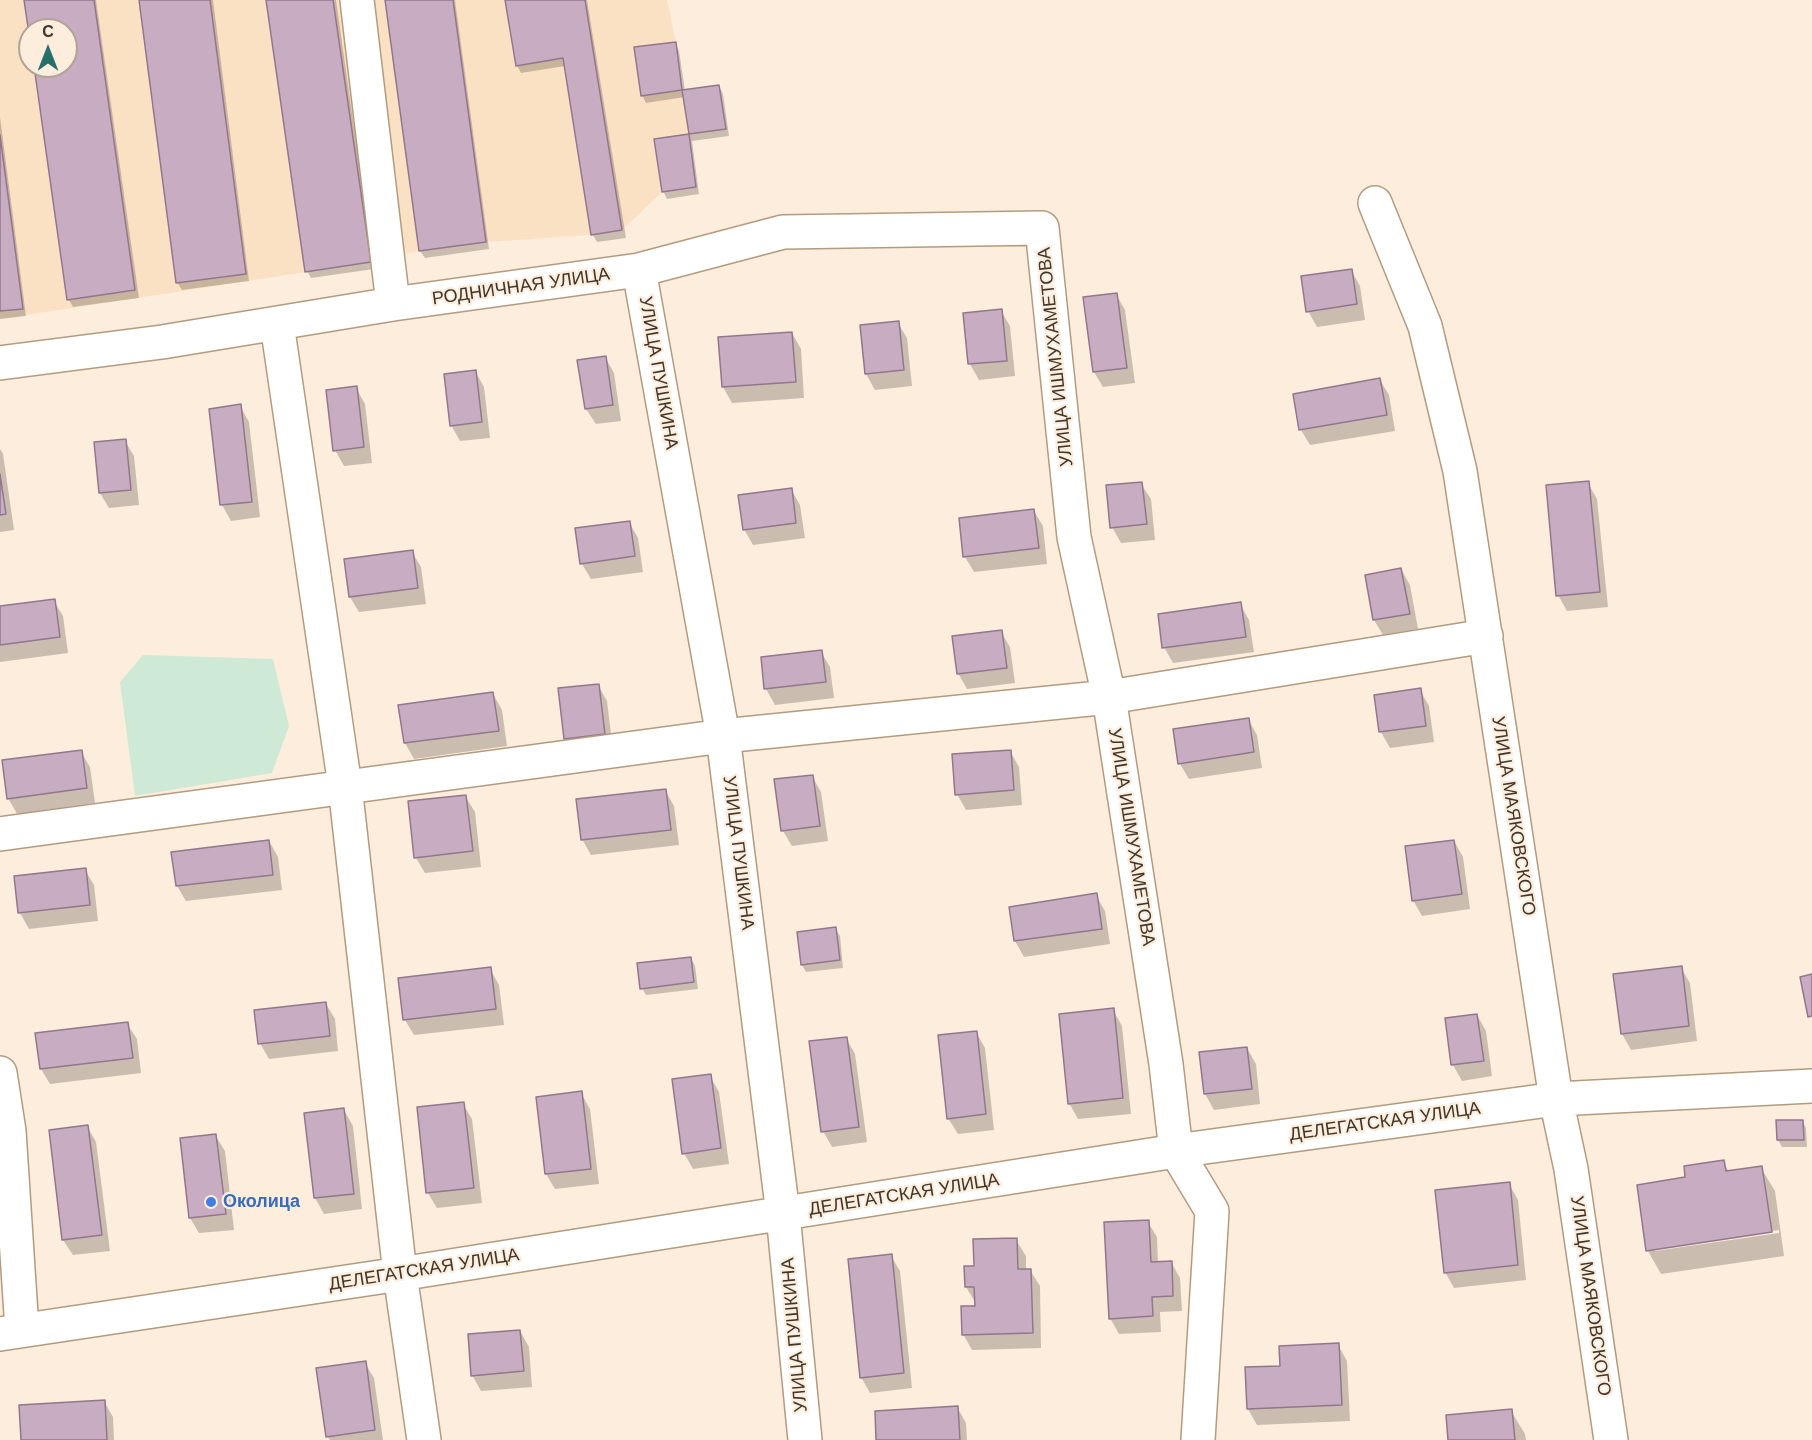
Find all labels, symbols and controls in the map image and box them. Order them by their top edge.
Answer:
north arrow [18,18,78,78]
text: С [42,23,54,40]
street label: УЛИЦА ИШМУХАМЕТОВА [1034,246,1078,468]
street label: РОДНИЧНАЯ УЛИЦА [431,264,611,310]
street label: УЛИЦА ПУШКИНА [634,295,682,451]
street label: УЛИЦА МАЯКОВСКОГО [1487,715,1539,917]
street label: УЛИЦА ИШМУХАМЕТОВА [1103,726,1159,948]
street label: УЛИЦА ПУШКИНА [718,775,758,931]
street label: ДЕЛЕГАТСКАЯ УЛИЦА [1288,1098,1482,1146]
street label: ДЕЛЕГАТСКАЯ УЛИЦА [807,1169,1001,1221]
place label: Околица [223,1191,300,1213]
marker: Околица [204,1195,218,1209]
street label: УЛИЦА МАЯКОВСКОГО [1565,1195,1615,1397]
street label: ДЕЛЕГАТСКАЯ УЛИЦА [327,1244,521,1296]
street label: УЛИЦА ПУШКИНА [777,1257,813,1413]

